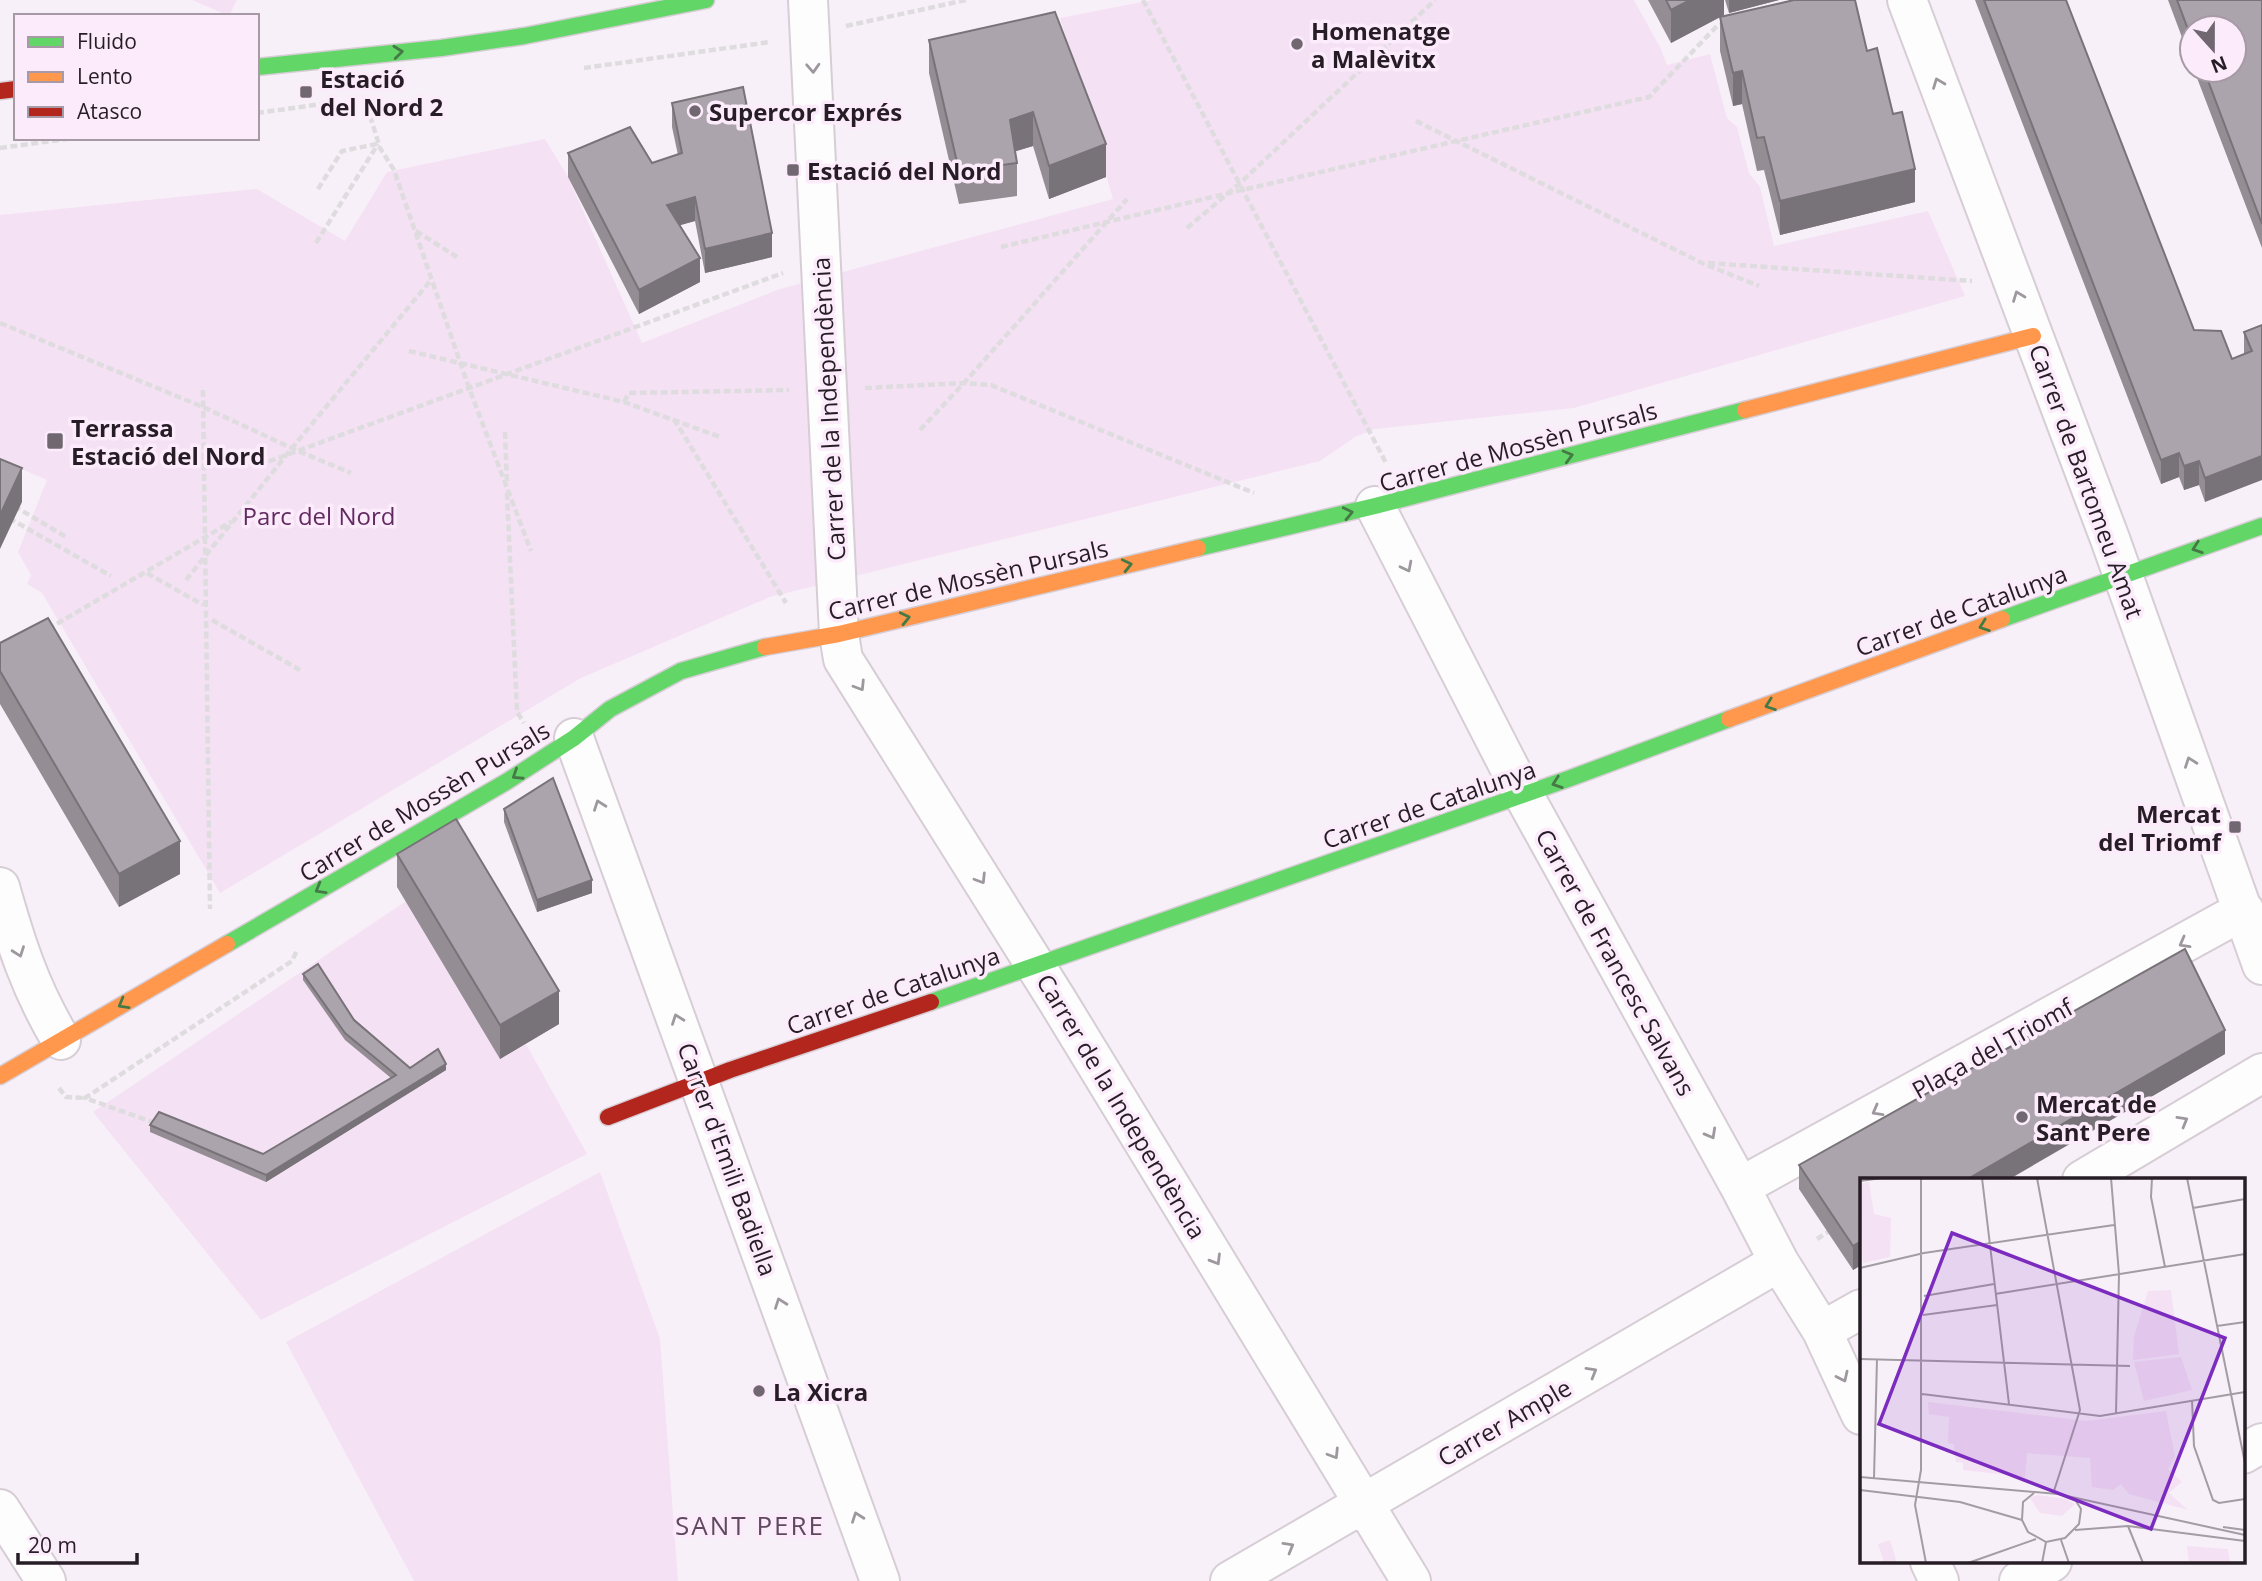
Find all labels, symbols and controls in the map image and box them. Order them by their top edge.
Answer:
legend [14,14,259,140]
place label: Homenatge a Malèvitx [1311,14,1450,75]
north arrow [2178,14,2248,84]
text: Fluido [77,27,137,55]
marker: Homenatge a Malèvitx [1289,36,1305,52]
one-way arrow [392,45,404,60]
text: N [2207,50,2231,80]
text: Lento [77,62,133,90]
place label: Estació del Nord 2 [320,62,443,123]
one-way arrow [805,63,820,74]
one-way arrow [1932,77,1946,89]
marker: Estació del Nord 2 [298,84,314,100]
place label: Supercor Exprés [709,95,902,128]
text: Atasco [77,97,142,125]
marker: Supercor Exprés [687,103,703,119]
place label: Estació del Nord [807,154,1001,187]
marker: Estació del Nord [785,162,801,178]
street label: Carrer de la Independència [804,256,852,562]
one-way arrow [2012,290,2026,302]
street label: Carrer de Bartomeu Amat [2022,339,2152,623]
street label: Carrer de Mossèn Pursals [1375,393,1661,499]
place label: Terrassa Estació del Nord [71,411,265,472]
marker: Terrassa Estació del Nord [45,431,65,451]
one-way arrow [1562,450,1574,464]
park label: Parc del Nord [243,499,395,532]
one-way arrow [1342,506,1354,521]
street label: Carrer de Mossèn Pursals [825,531,1111,627]
one-way arrow [2192,540,2204,554]
street label: Carrer de Catalunya [1850,556,2072,664]
one-way arrow [1121,559,1133,573]
one-way arrow [1398,560,1412,572]
one-way arrow [899,612,911,626]
one-way arrow [1978,618,1990,632]
one-way arrow [852,678,864,691]
one-way arrow [1765,696,1777,710]
street label: Carrer de Mossèn Pursals [293,713,555,889]
street label: Carrer de Catalunya [1318,752,1540,856]
one-way arrow [2184,756,2198,768]
one-way arrow [511,766,524,779]
one-way arrow [1551,775,1563,789]
place label: Mercat del Triomf [2098,797,2223,858]
one-way arrow [593,800,607,812]
marker: Mercat del Triomf [2227,819,2243,835]
street label: Carrer de Francesc Salvans [1529,823,1703,1101]
one-way arrow [972,871,985,884]
one-way arrow [315,881,328,894]
one-way arrow [2178,935,2191,948]
street label: Carrer de Catalunya [782,938,1004,1042]
one-way arrow [11,946,25,958]
street label: Carrer de la Independència [1030,967,1214,1245]
street label: Plaça del Triomf [1906,989,2080,1106]
one-way arrow [118,995,131,1008]
one-way arrow [671,1014,685,1026]
street label: Carrer d'Emili Badiella [670,1038,786,1280]
place label: Mercat de Sant Pere [2036,1087,2157,1148]
one-way arrow [1872,1103,1884,1117]
marker: Mercat de Sant Pere [2014,1109,2030,1125]
one-way arrow [2175,1116,2188,1129]
one-way arrow [1703,1127,1716,1140]
inset map [1860,1178,2244,1564]
one-way arrow [1207,1253,1220,1266]
one-way arrow [774,1297,788,1309]
one-way arrow [1584,1367,1597,1380]
street label: Carrer Ample [1431,1370,1577,1474]
one-way arrow [1835,1370,1849,1382]
place label: La Xicra [773,1375,868,1408]
marker: La Xicra [751,1383,767,1399]
one-way arrow [1326,1447,1339,1460]
district label: SANT PERE [675,1507,825,1543]
one-way arrow [851,1511,865,1523]
scale bar [18,1522,136,1566]
text: 20 m [28,1531,77,1559]
one-way arrow [1281,1542,1294,1555]

